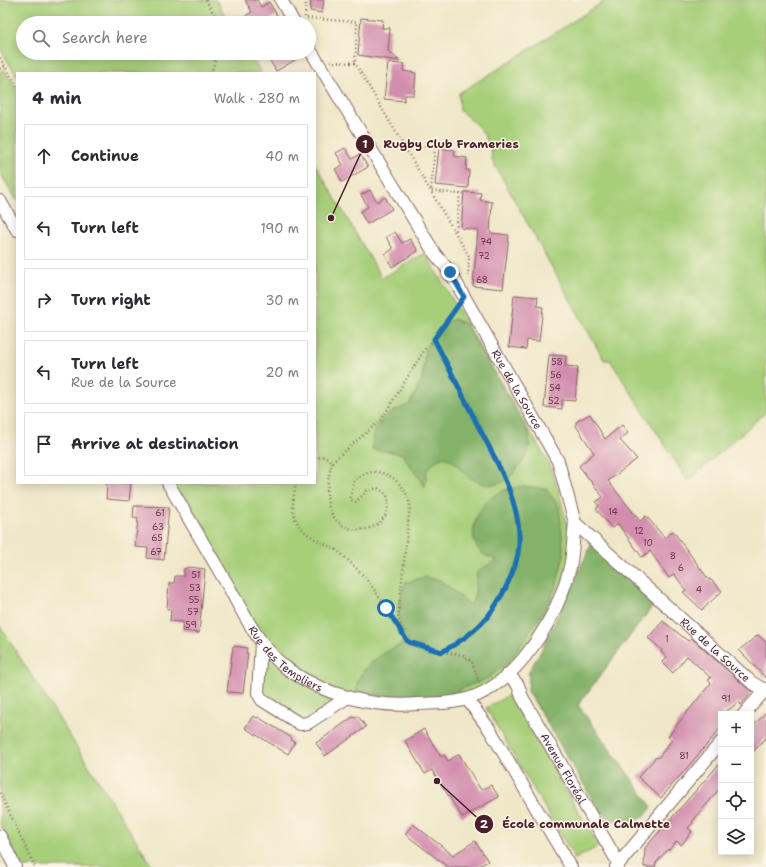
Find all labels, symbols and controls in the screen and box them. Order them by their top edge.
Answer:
search box [16,16,316,60]
icon: search [30,27,52,49]
text: Search here [62,28,148,48]
text: 4 min [32,87,82,109]
text: Walk · 280 m [214,90,300,107]
callout: Rugby Club Frameries [355,132,527,156]
text: 1 [362,136,368,152]
text: Rugby Club Frameries [383,136,519,152]
icon: ahead [33,145,55,167]
text: Continue [71,146,139,166]
text: 40 m [265,148,299,165]
icon: left [33,217,55,239]
text: Turn left [71,218,139,238]
text: 190 m [260,220,299,237]
house number: 74 [480,236,492,248]
house number: 72 [478,250,490,262]
route end [441,263,459,281]
house number: 68 [476,274,488,286]
icon: right [33,289,55,311]
text: Turn right [71,290,151,310]
text: 30 m [265,292,299,309]
street label: Rue de la Source [488,347,546,432]
text: Turn left [71,354,139,374]
house number: 58 [551,356,563,368]
icon: left [33,361,55,383]
text: 20 m [266,364,299,381]
house number: 56 [550,369,562,381]
text: Rue de la Source [71,374,177,391]
house number: 54 [549,382,561,394]
house number: 52 [548,395,560,407]
icon: arrive [33,433,55,455]
text: Arrive at destination [71,434,239,454]
house number: 14 [608,506,618,518]
house number: 61 [155,507,165,519]
house number: 63 [152,521,164,533]
house number: 12 [634,525,644,537]
house number: 65 [151,532,163,544]
house number: 10 [643,537,653,549]
house number: 67 [150,546,162,558]
house number: 8 [670,550,676,562]
house number: 6 [678,562,684,574]
house number: 51 [192,569,200,581]
house number: 53 [189,582,201,594]
house number: 4 [696,584,702,596]
house number: 55 [189,594,199,606]
route start [377,599,395,617]
house number: 57 [187,606,199,618]
street label: Rue de la Source [677,614,754,685]
house number: 59 [185,619,197,631]
street label: Rue des Templiers [245,623,325,695]
house number: 1 [665,633,669,645]
house number: 91 [721,693,731,705]
map controls [718,711,754,855]
button: + [718,711,754,747]
street label: Avenue Floréal [537,730,590,807]
button: − [718,747,754,783]
house number: 81 [679,750,689,762]
button: locate [718,783,754,819]
callout: École communale Calmette [474,812,678,836]
text: 2 [480,816,489,832]
text: École communale Calmette [502,816,670,832]
button: layers [718,819,754,855]

